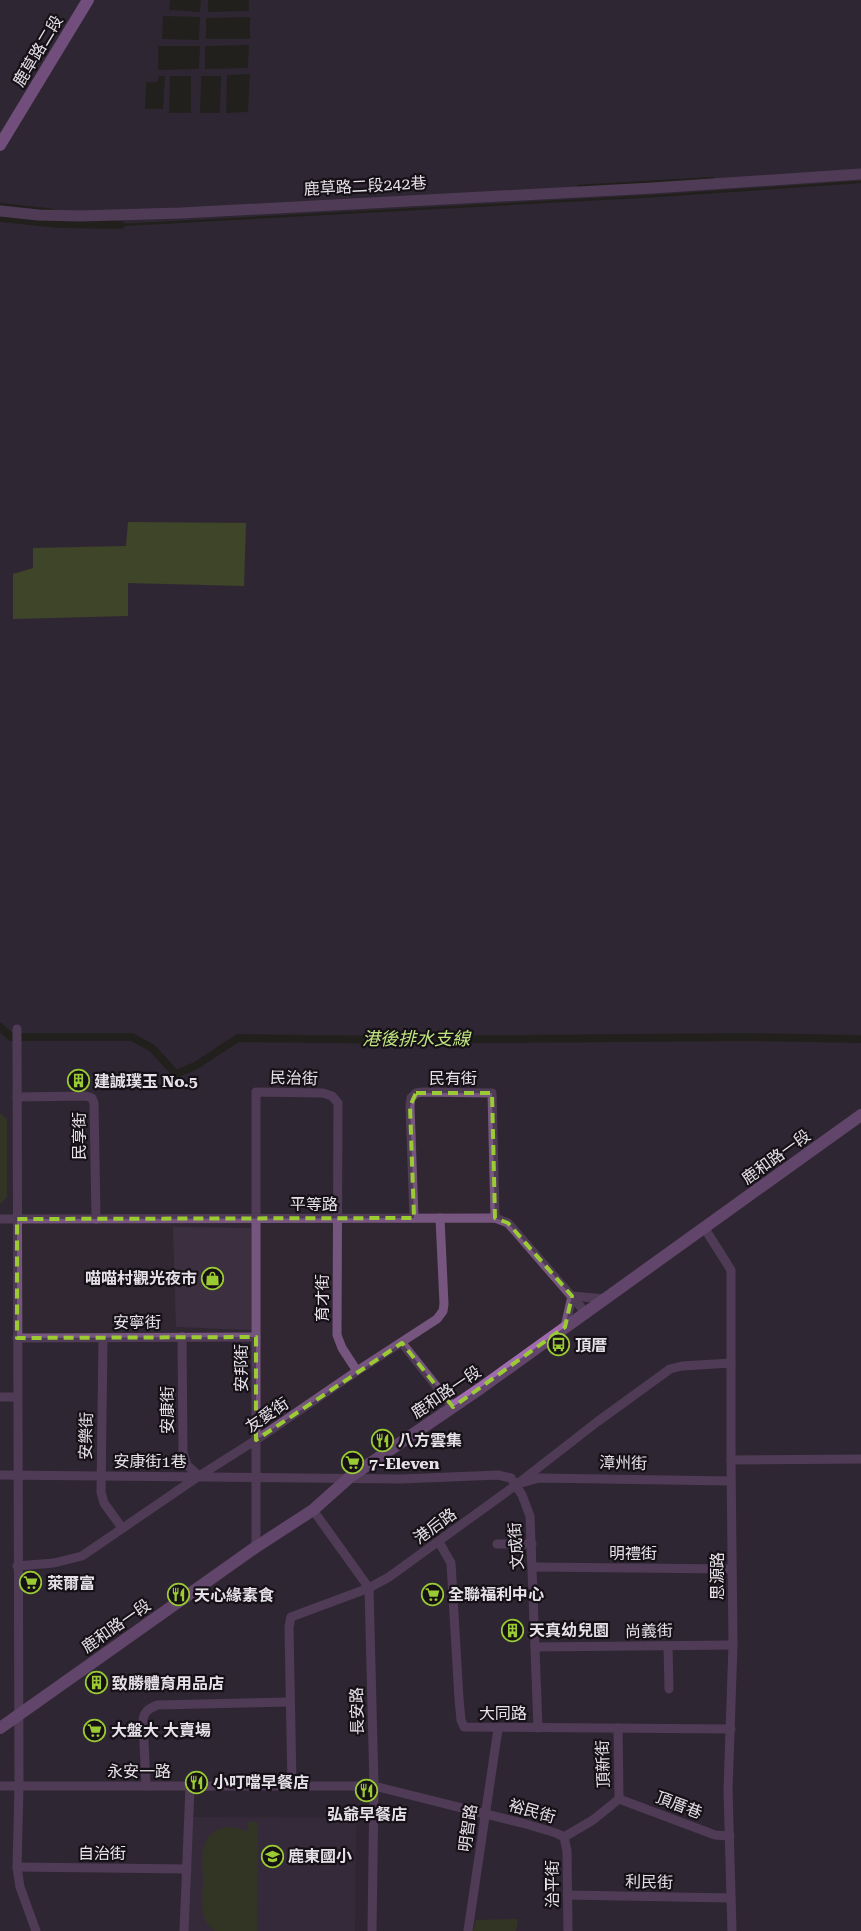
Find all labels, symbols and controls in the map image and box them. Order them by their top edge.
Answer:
street label: 鹿草路二段 [9,12,67,90]
street label: 鹿草路二段242巷 [303,173,427,199]
water label: 港後排水支線 [362,1028,472,1049]
street label: 民治街 [270,1068,318,1088]
building icon: 建誠璞玉 No.5 [66,1069,90,1093]
street label: 民有街 [429,1069,477,1088]
place label: 建誠璞玉 No.5 [94,1072,198,1091]
street label: 民享街 [70,1112,89,1160]
street label: 鹿和路一段 [738,1126,814,1188]
street label: 平等路 [290,1195,338,1214]
shop icon: 喵喵村觀光夜市 [201,1266,225,1290]
place label: 喵喵村觀光夜市 [85,1269,197,1288]
street label: 育才街 [313,1274,332,1322]
street label: 安寧街 [113,1313,161,1332]
bus stop icon: 頂厝 [547,1333,571,1357]
place label: 頂厝 [575,1336,607,1355]
street label: 安邦街 [232,1344,251,1392]
street label: 鹿和路一段 [408,1362,484,1422]
street label: 安康街 [158,1386,177,1434]
street label: 友愛街 [242,1394,292,1436]
street label: 安樂街 [76,1412,96,1460]
restaurant icon: 八方雲集 [370,1428,394,1452]
place label: 八方雲集 [398,1431,462,1450]
supermarket icon: 7-Eleven [341,1451,365,1475]
street label: 安康街1巷 [114,1452,186,1471]
street label: 漳州街 [599,1453,647,1473]
place label: 7-Eleven [369,1454,440,1473]
street label: 港后路 [410,1504,460,1548]
street label: 文成街 [505,1521,527,1571]
street label: 明禮街 [609,1544,657,1563]
street label: 思源路 [708,1552,727,1600]
supermarket icon: 萊爾富 [19,1571,43,1595]
place label: 萊爾富 [47,1574,95,1593]
supermarket icon: 全聯福利中心 [420,1582,444,1606]
restaurant icon: 天心緣素食 [166,1583,190,1607]
place label: 全聯福利中心 [448,1585,544,1604]
place label: 天心緣素食 [194,1586,274,1605]
street label: 鹿和路一段 [78,1595,154,1657]
building icon: 天真幼兒園 [501,1618,525,1642]
place label: 天真幼兒園 [529,1621,609,1640]
street label: 尚義街 [625,1621,673,1641]
building icon: 致勝體育用品店 [84,1671,108,1695]
place label: 致勝體育用品店 [112,1674,224,1693]
street label: 長安路 [347,1687,367,1735]
street label: 大同路 [479,1704,527,1723]
supermarket icon: 大盤大 大賣場 [83,1718,107,1742]
place label: 大盤大 大賣場 [111,1721,211,1740]
street label: 頂新街 [593,1740,613,1788]
street label: 永安一路 [107,1762,171,1781]
restaurant icon: 小叮噹早餐店 [185,1770,209,1794]
place label: 小叮噹早餐店 [213,1773,309,1792]
restaurant icon: 弘爺早餐店 [355,1778,379,1802]
street label: 頂厝巷 [653,1788,705,1822]
street label: 裕民街 [506,1795,558,1827]
street label: 明智路 [455,1803,481,1853]
place label: 弘爺早餐店 [327,1805,407,1824]
street label: 自治街 [78,1844,126,1863]
school or university icon: 鹿東國小 [260,1844,284,1868]
place label: 鹿東國小 [288,1847,352,1866]
street label: 治平街 [543,1860,562,1908]
street label: 利民街 [625,1872,673,1892]

